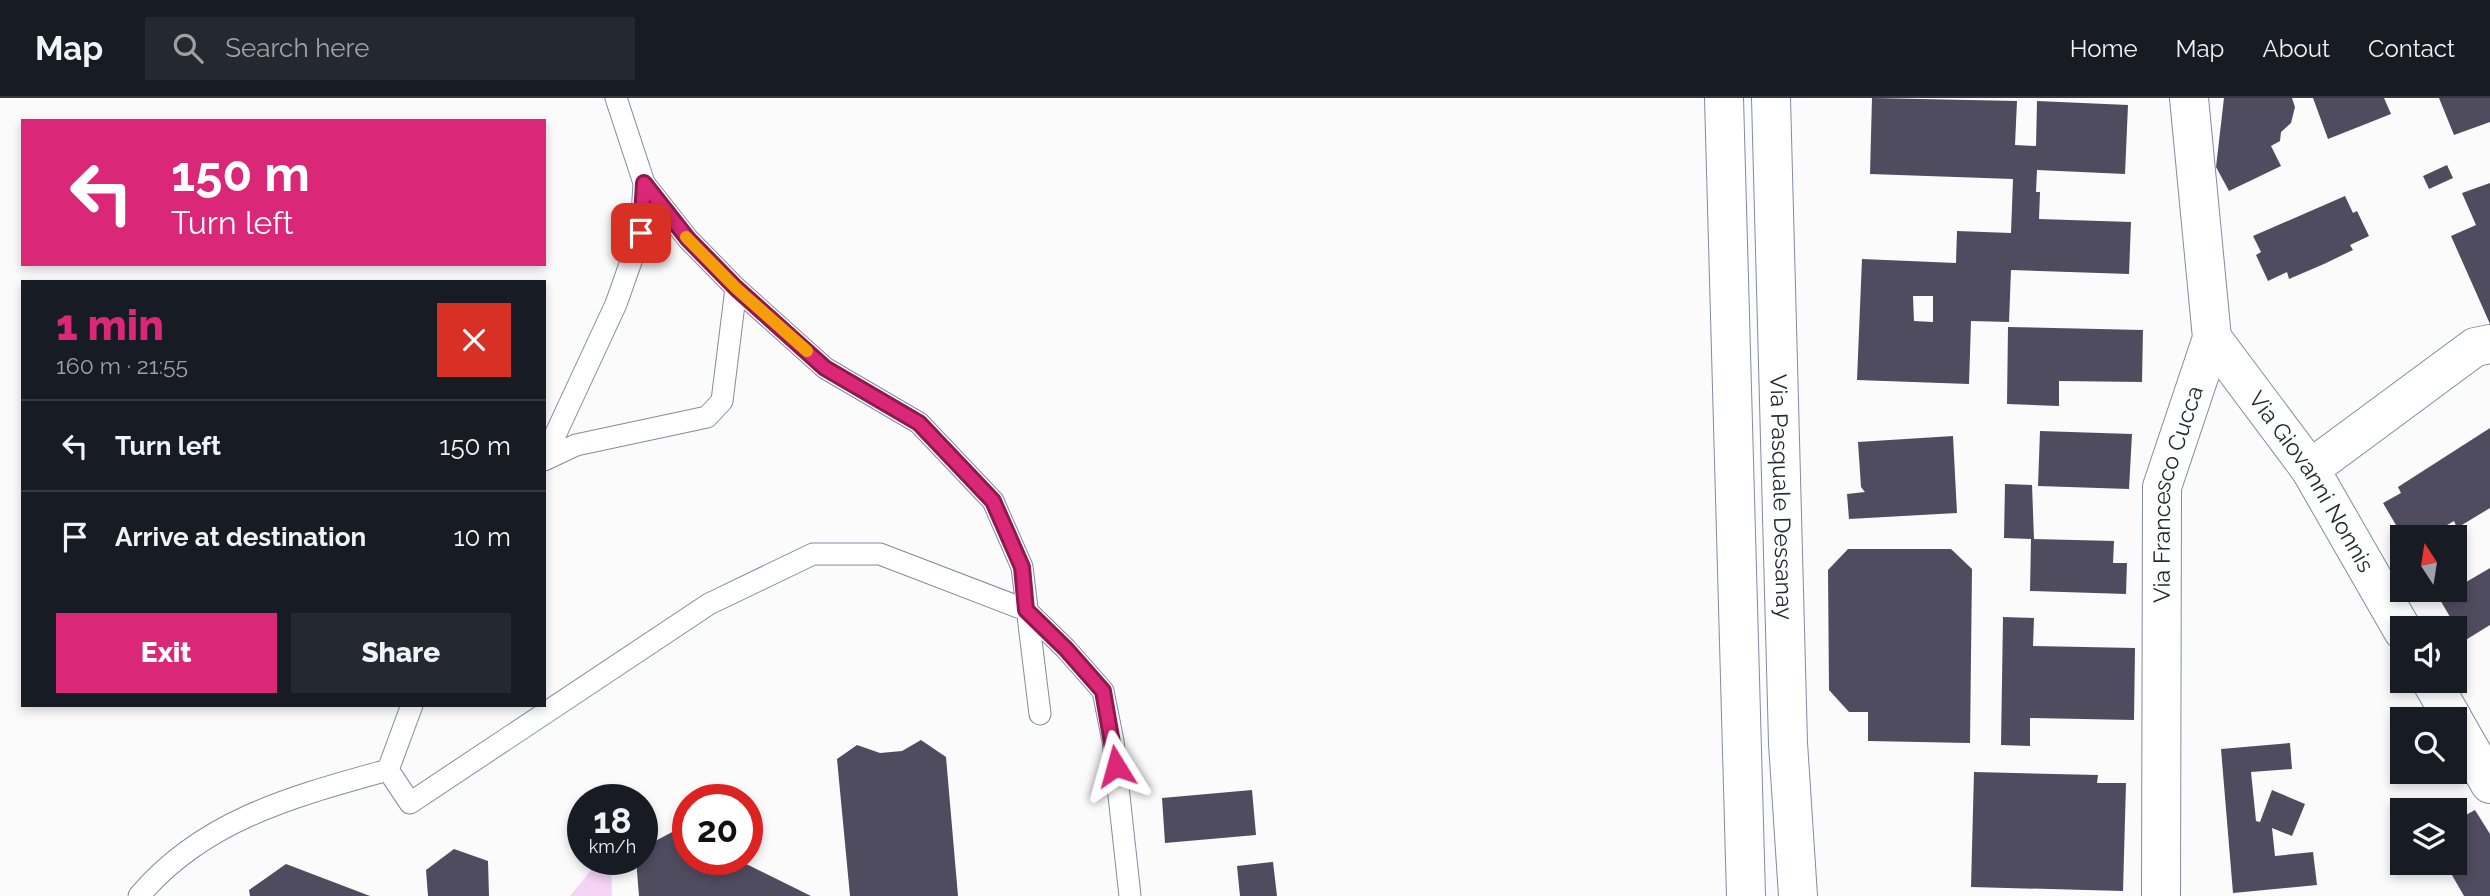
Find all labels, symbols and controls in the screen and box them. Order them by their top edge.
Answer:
search box [145,17,635,80]
text: Map [35,29,103,68]
icon: search [169,29,207,67]
text: Search here [225,33,370,63]
text: Home [2070,34,2138,63]
text: Map [2176,34,2224,63]
text: About [2262,34,2330,63]
text: Contact [2368,34,2455,63]
text: 150 m [171,145,310,202]
icon: left [56,147,147,238]
pin [611,203,671,263]
text: Turn left [171,204,293,241]
icon: arrive [622,214,660,252]
text: 1 min [56,301,164,350]
button: close [437,303,511,377]
text: 160 m · 21:55 [56,352,188,379]
street label: Via Pasquale Dessanay [1765,374,1799,620]
street label: Via Francesco Cucca [2147,382,2208,603]
street label: Via Giovanni Nonnis [2243,386,2380,577]
icon: left [56,427,94,465]
text: Turn left [115,431,221,461]
text: 150 m [439,431,511,461]
icon: arrive [56,518,94,556]
text: Arrive at destination [115,522,366,552]
text: 10 m [453,522,511,552]
north arrow [2390,525,2468,602]
map controls [2390,525,2467,875]
button: Exit [56,613,277,693]
button: Share [291,613,511,693]
button: sound [2390,616,2467,693]
button: search [2390,707,2467,784]
position arrow [1079,729,1153,803]
speed limit sign: 20 [672,784,763,875]
button: layers [2390,798,2467,875]
text: 18 [593,800,632,841]
text: km/h [589,836,636,857]

